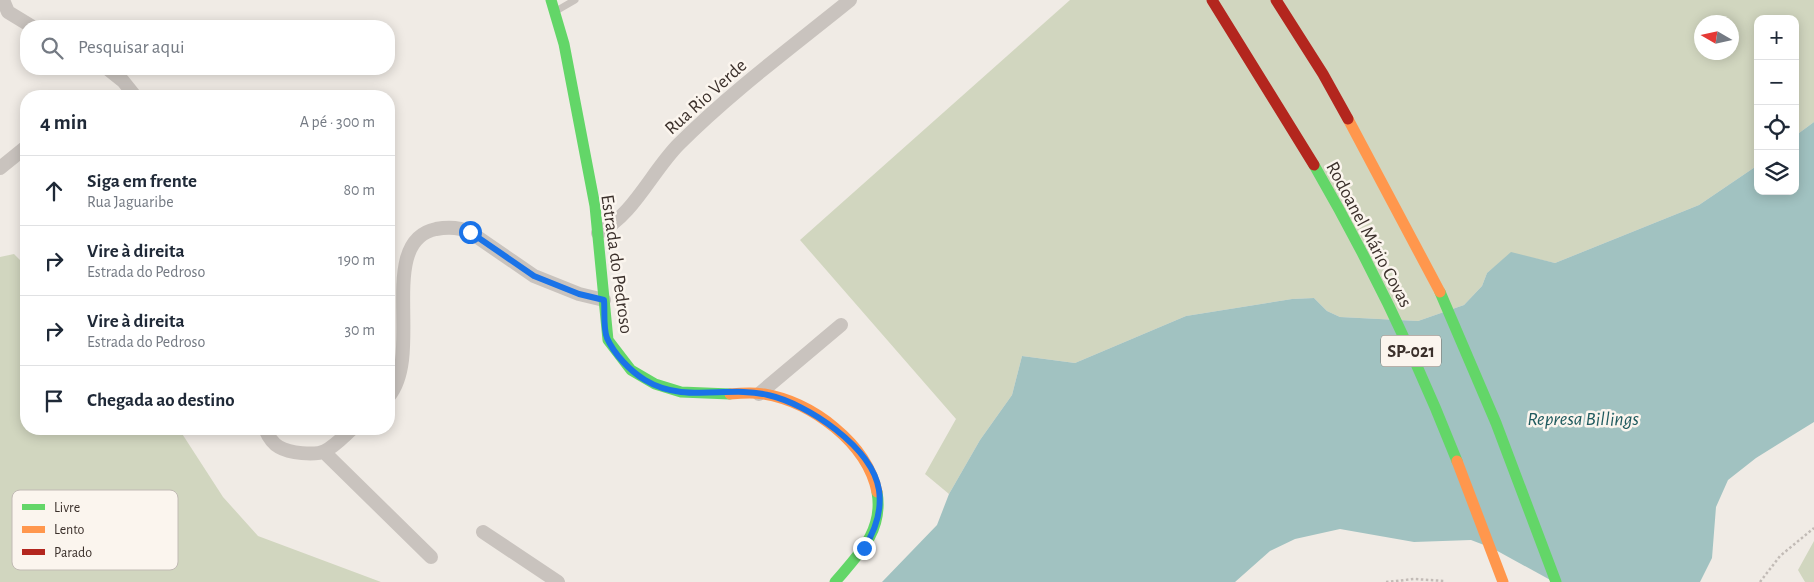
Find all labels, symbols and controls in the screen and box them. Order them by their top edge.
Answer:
north arrow [1694,15,1739,60]
map controls [1754,15,1799,195]
button: + [1754,15,1799,60]
search box [20,20,395,75]
icon: search [38,34,66,62]
text: Pesquisar aqui [78,38,184,57]
street label: Rua Rio Verde [661,56,751,139]
button: − [1754,60,1799,105]
button: locate [1754,105,1799,150]
text: 4 min [40,112,87,133]
text: A pé · 300 m [300,114,375,130]
button: layers [1754,150,1799,195]
street label: Rodoanel Mário Covas [1322,159,1415,311]
text: Siga em frente [87,172,197,191]
icon: ahead [40,177,68,205]
text: 80 m [344,182,375,198]
street label: Estrada do Pedroso [597,193,636,335]
text: Rua Jaguaribe [87,194,174,210]
route start [459,221,482,244]
text: Vire à direita [87,242,185,261]
icon: right [40,247,68,275]
text: 190 m [338,252,375,268]
text: Estrada do Pedroso [87,264,205,280]
text: Vire à direita [87,312,185,331]
icon: right [40,317,68,345]
text: 30 m [345,322,375,338]
text: Estrada do Pedroso [87,334,205,350]
road number: SP-021 [1381,336,1441,366]
icon: arrive [40,387,68,415]
text: Chegada ao destino [87,391,235,410]
water label: Represa Billings [1527,409,1639,429]
legend [12,490,178,570]
text: Livre [54,501,80,515]
text: Lento [54,523,85,537]
route end [853,537,876,560]
text: Parado [54,546,92,560]

